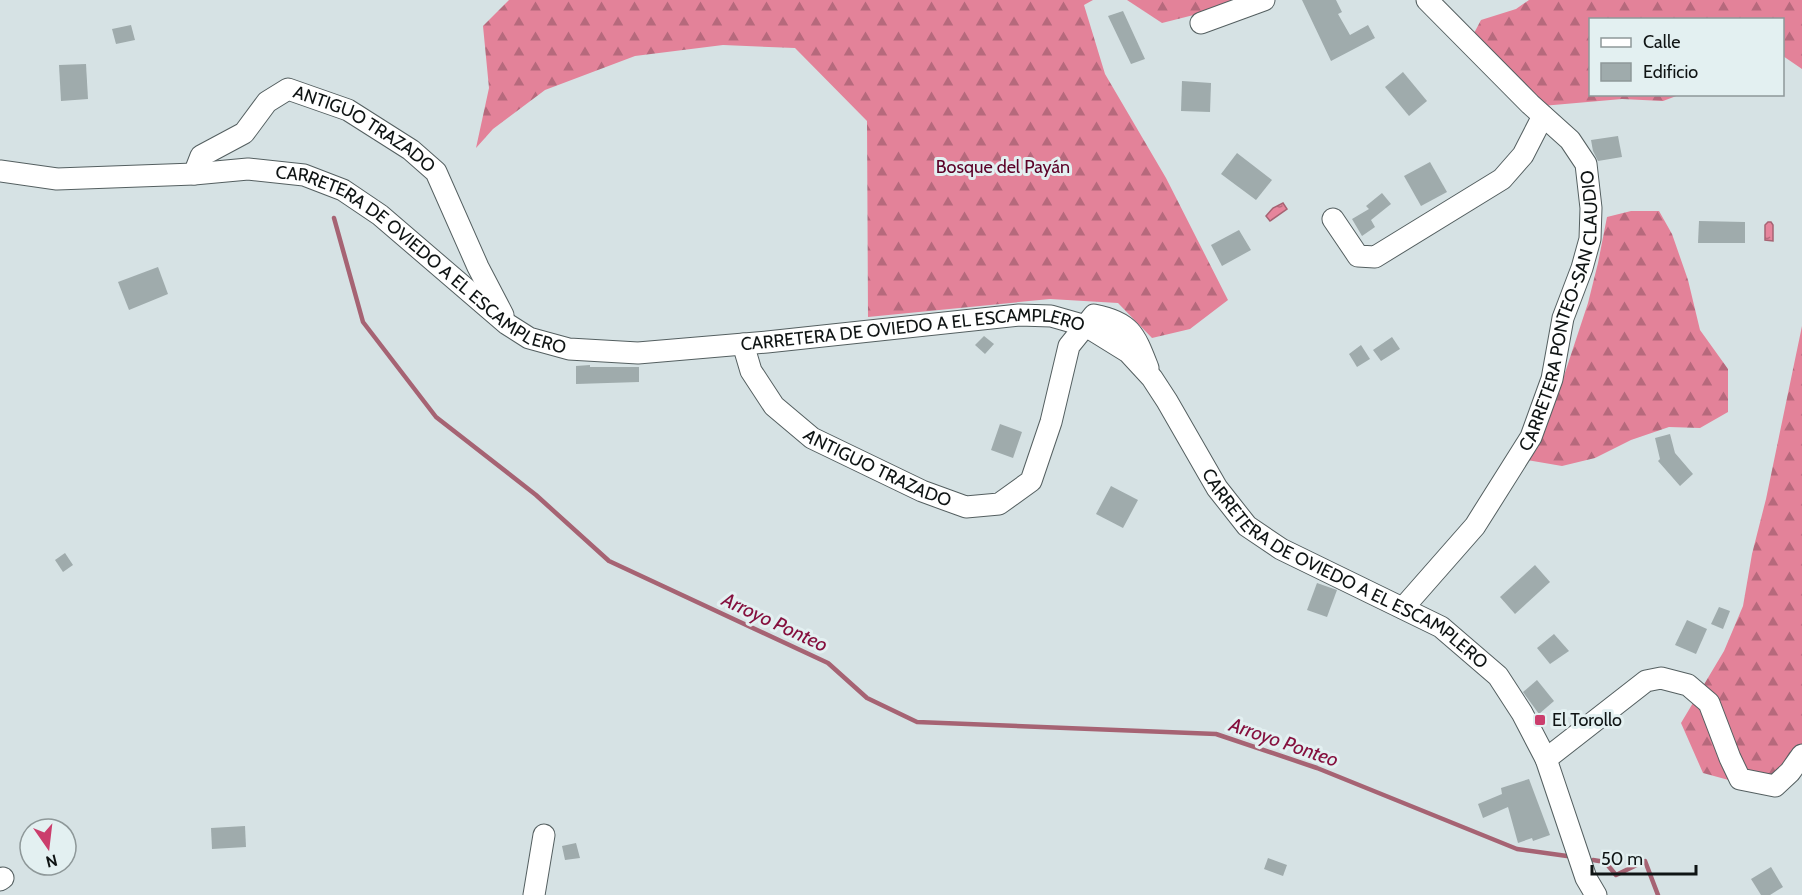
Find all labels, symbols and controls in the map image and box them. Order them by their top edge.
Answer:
legend [1589,18,1784,96]
text: Calle [1643,31,1680,53]
text: Edificio [1643,61,1698,83]
street label: ANTIGUO TRAZADO [290,81,440,177]
park label: Bosque del Payán [936,156,1070,178]
street label: CARRETERA DE OVIEDO A EL ESCAMPLERO [275,161,569,359]
street label: CARRETERA PONTEO-SAN CLAUDIO [1514,169,1602,455]
street label: CARRETERA DE OVIEDO A EL ESCAMPLERO [740,304,1087,355]
street label: ANTIGUO TRAZADO [799,424,955,512]
street label: CARRETERA DE OVIEDO A EL ESCAMPLERO [1197,464,1492,673]
water label: Arroyo Ponteo [718,587,832,657]
place label: El Torollo [1552,709,1622,731]
water label: Arroyo Ponteo [1225,712,1342,772]
marker: El Torollo [1533,713,1547,727]
north arrow [18,817,78,877]
scale bar [1592,838,1696,876]
text: 50 m [1601,848,1643,870]
text: N [44,850,59,872]

